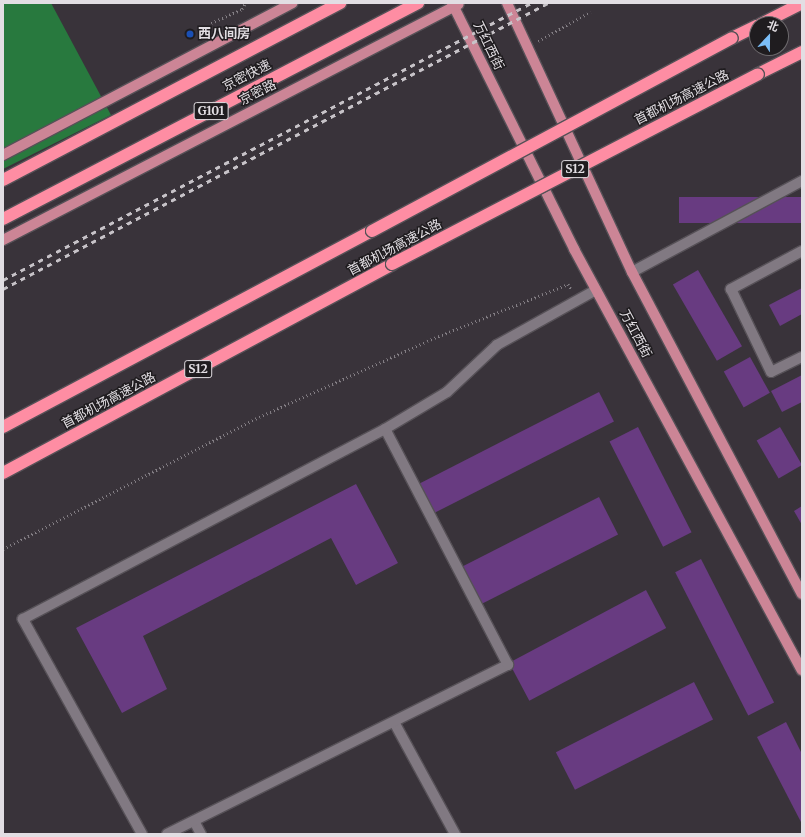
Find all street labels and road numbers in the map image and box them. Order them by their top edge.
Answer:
street label: 万红西街 [470,19,506,73]
street label: 京密快速 [220,57,274,95]
street label: 首都机场高速公路 [632,67,732,129]
street label: 京密路 [237,77,279,109]
road number: G101 [193,101,229,121]
road number: S12 [561,159,589,179]
street label: 首都机场高速公路 [345,217,445,279]
street label: 万红西街 [616,307,654,361]
road number: S12 [184,359,212,379]
street label: 首都机场高速公路 [59,370,159,432]

